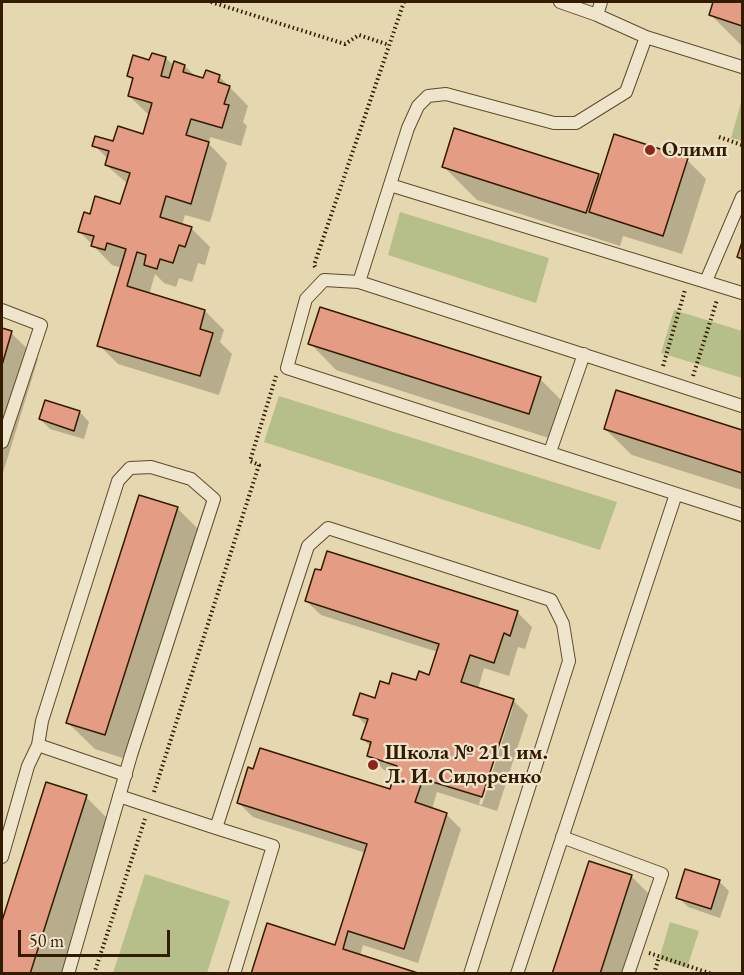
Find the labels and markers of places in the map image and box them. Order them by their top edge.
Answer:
place label: Олимп [662,137,727,163]
marker: Олимп [643,143,657,157]
place label: Школа № 211 им. Л. И. Сидоренко [385,740,548,790]
marker: Школа № 211 им. Л. И. Сидоренко [366,758,380,772]

